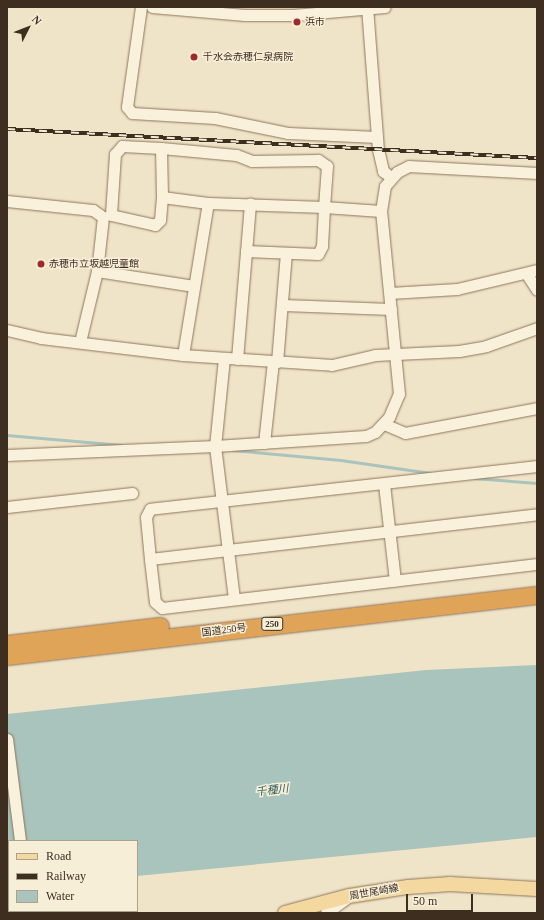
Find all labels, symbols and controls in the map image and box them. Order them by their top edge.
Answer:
north arrow [8,8,48,48]
text: N [30,13,44,27]
place label: 浜市 [305,16,325,28]
marker: 浜市 [292,17,302,27]
marker: 千水会赤穂仁泉病院 [188,51,200,63]
place label: 千水会赤穂仁泉病院 [203,51,293,63]
place label: 赤穂市立坂越児童館 [49,258,139,270]
marker: 赤穂市立坂越児童館 [36,259,46,269]
road number: 250 [261,617,283,631]
street label: 国道250号 [201,621,247,639]
water label: 千種川 [255,782,289,798]
legend [8,840,138,912]
text: Road [46,849,71,863]
text: Railway [46,869,86,883]
street label: 周世尾崎線 [348,882,400,902]
scale bar [408,886,475,912]
text: Water [46,889,74,903]
text: 50 m [413,894,437,908]

